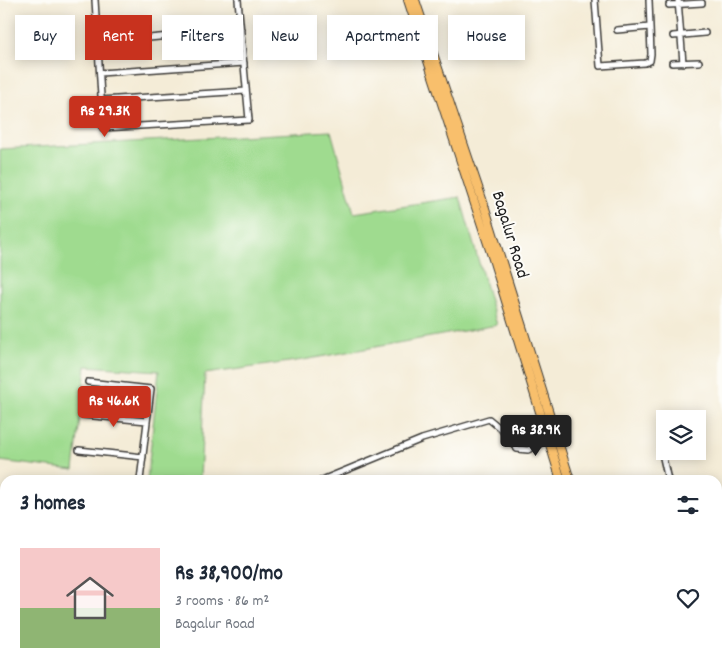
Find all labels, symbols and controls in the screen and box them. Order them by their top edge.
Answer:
chip: Buy [15,15,75,60]
chip: Rent [85,15,152,60]
chip: Filters [162,15,243,60]
chip: New [253,15,317,60]
chip: Apartment [327,15,438,60]
chip: House [448,15,525,60]
pin: Rs 29.3K [53,96,157,138]
text: Rs 29.3K [80,100,130,123]
street label: Bagalur Road [484,188,534,282]
pin: Rs 46.6K [62,386,166,428]
text: Rs 46.6K [89,390,139,413]
map controls [656,410,706,460]
button: layers [656,410,706,460]
pin: Rs 38.9K [484,414,588,457]
text: Rs 38.9K [511,419,561,442]
text: 3 homes [20,490,86,520]
icon: filters [674,491,702,519]
text: Rs 38,900/mo [175,560,283,590]
icon: home [60,568,120,628]
icon: heart [674,584,702,612]
text: 3 rooms · 86 m² [175,590,269,613]
text: Bagalur Road [175,613,255,636]

